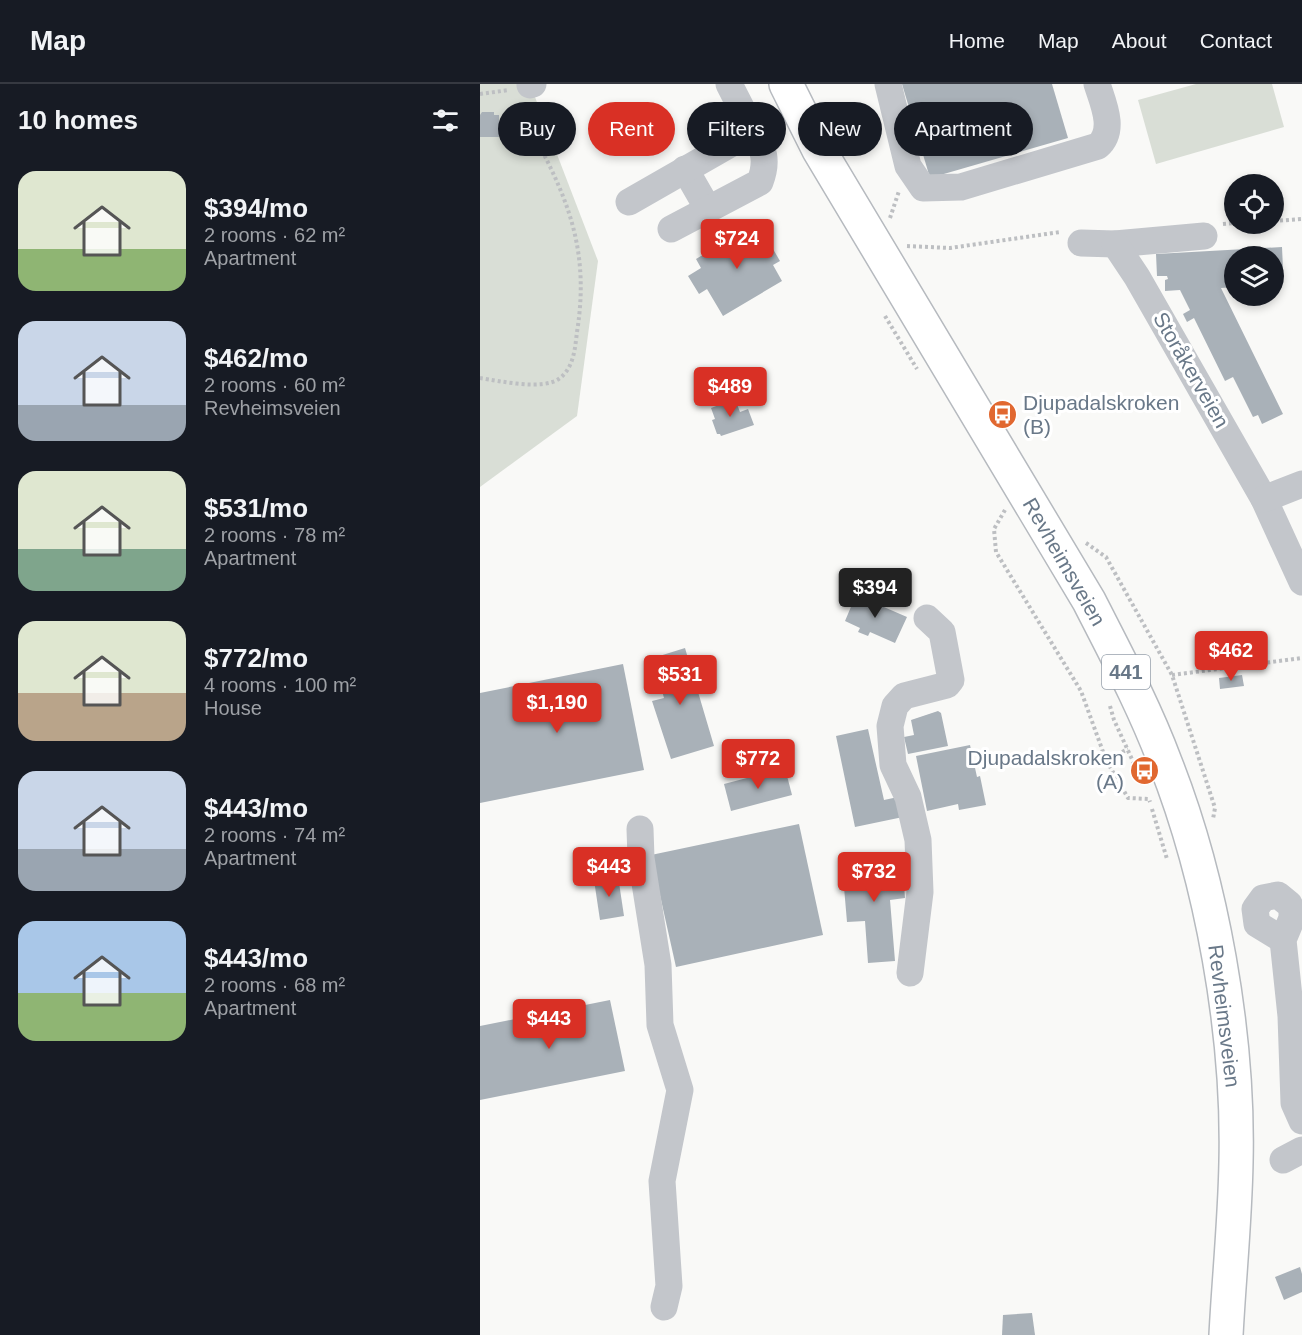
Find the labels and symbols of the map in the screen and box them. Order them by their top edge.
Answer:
pin: $724 [701,219,773,270]
street label: Storåkerveien [1149,308,1234,432]
pin: $489 [694,367,766,418]
place label: Djupadalskroken (B) [1023,391,1179,438]
bus stop icon: Djupadalskroken (B) [986,399,1018,431]
street label: Revheimsveien [1019,494,1110,630]
pin: $394 [839,568,911,619]
pin: $462 [1195,631,1267,682]
pin: $531 [644,655,716,706]
road number: 441 [1102,655,1150,689]
pin: $1,190 [508,683,606,734]
pin: $772 [722,739,794,790]
place label: Djupadalskroken (A) [968,746,1124,793]
bus stop icon: Djupadalskroken (A) [1129,754,1161,786]
pin: $443 [573,847,645,898]
pin: $732 [838,852,910,903]
street label: Revheimsveien [1204,943,1245,1089]
pin: $443 [513,999,585,1050]

